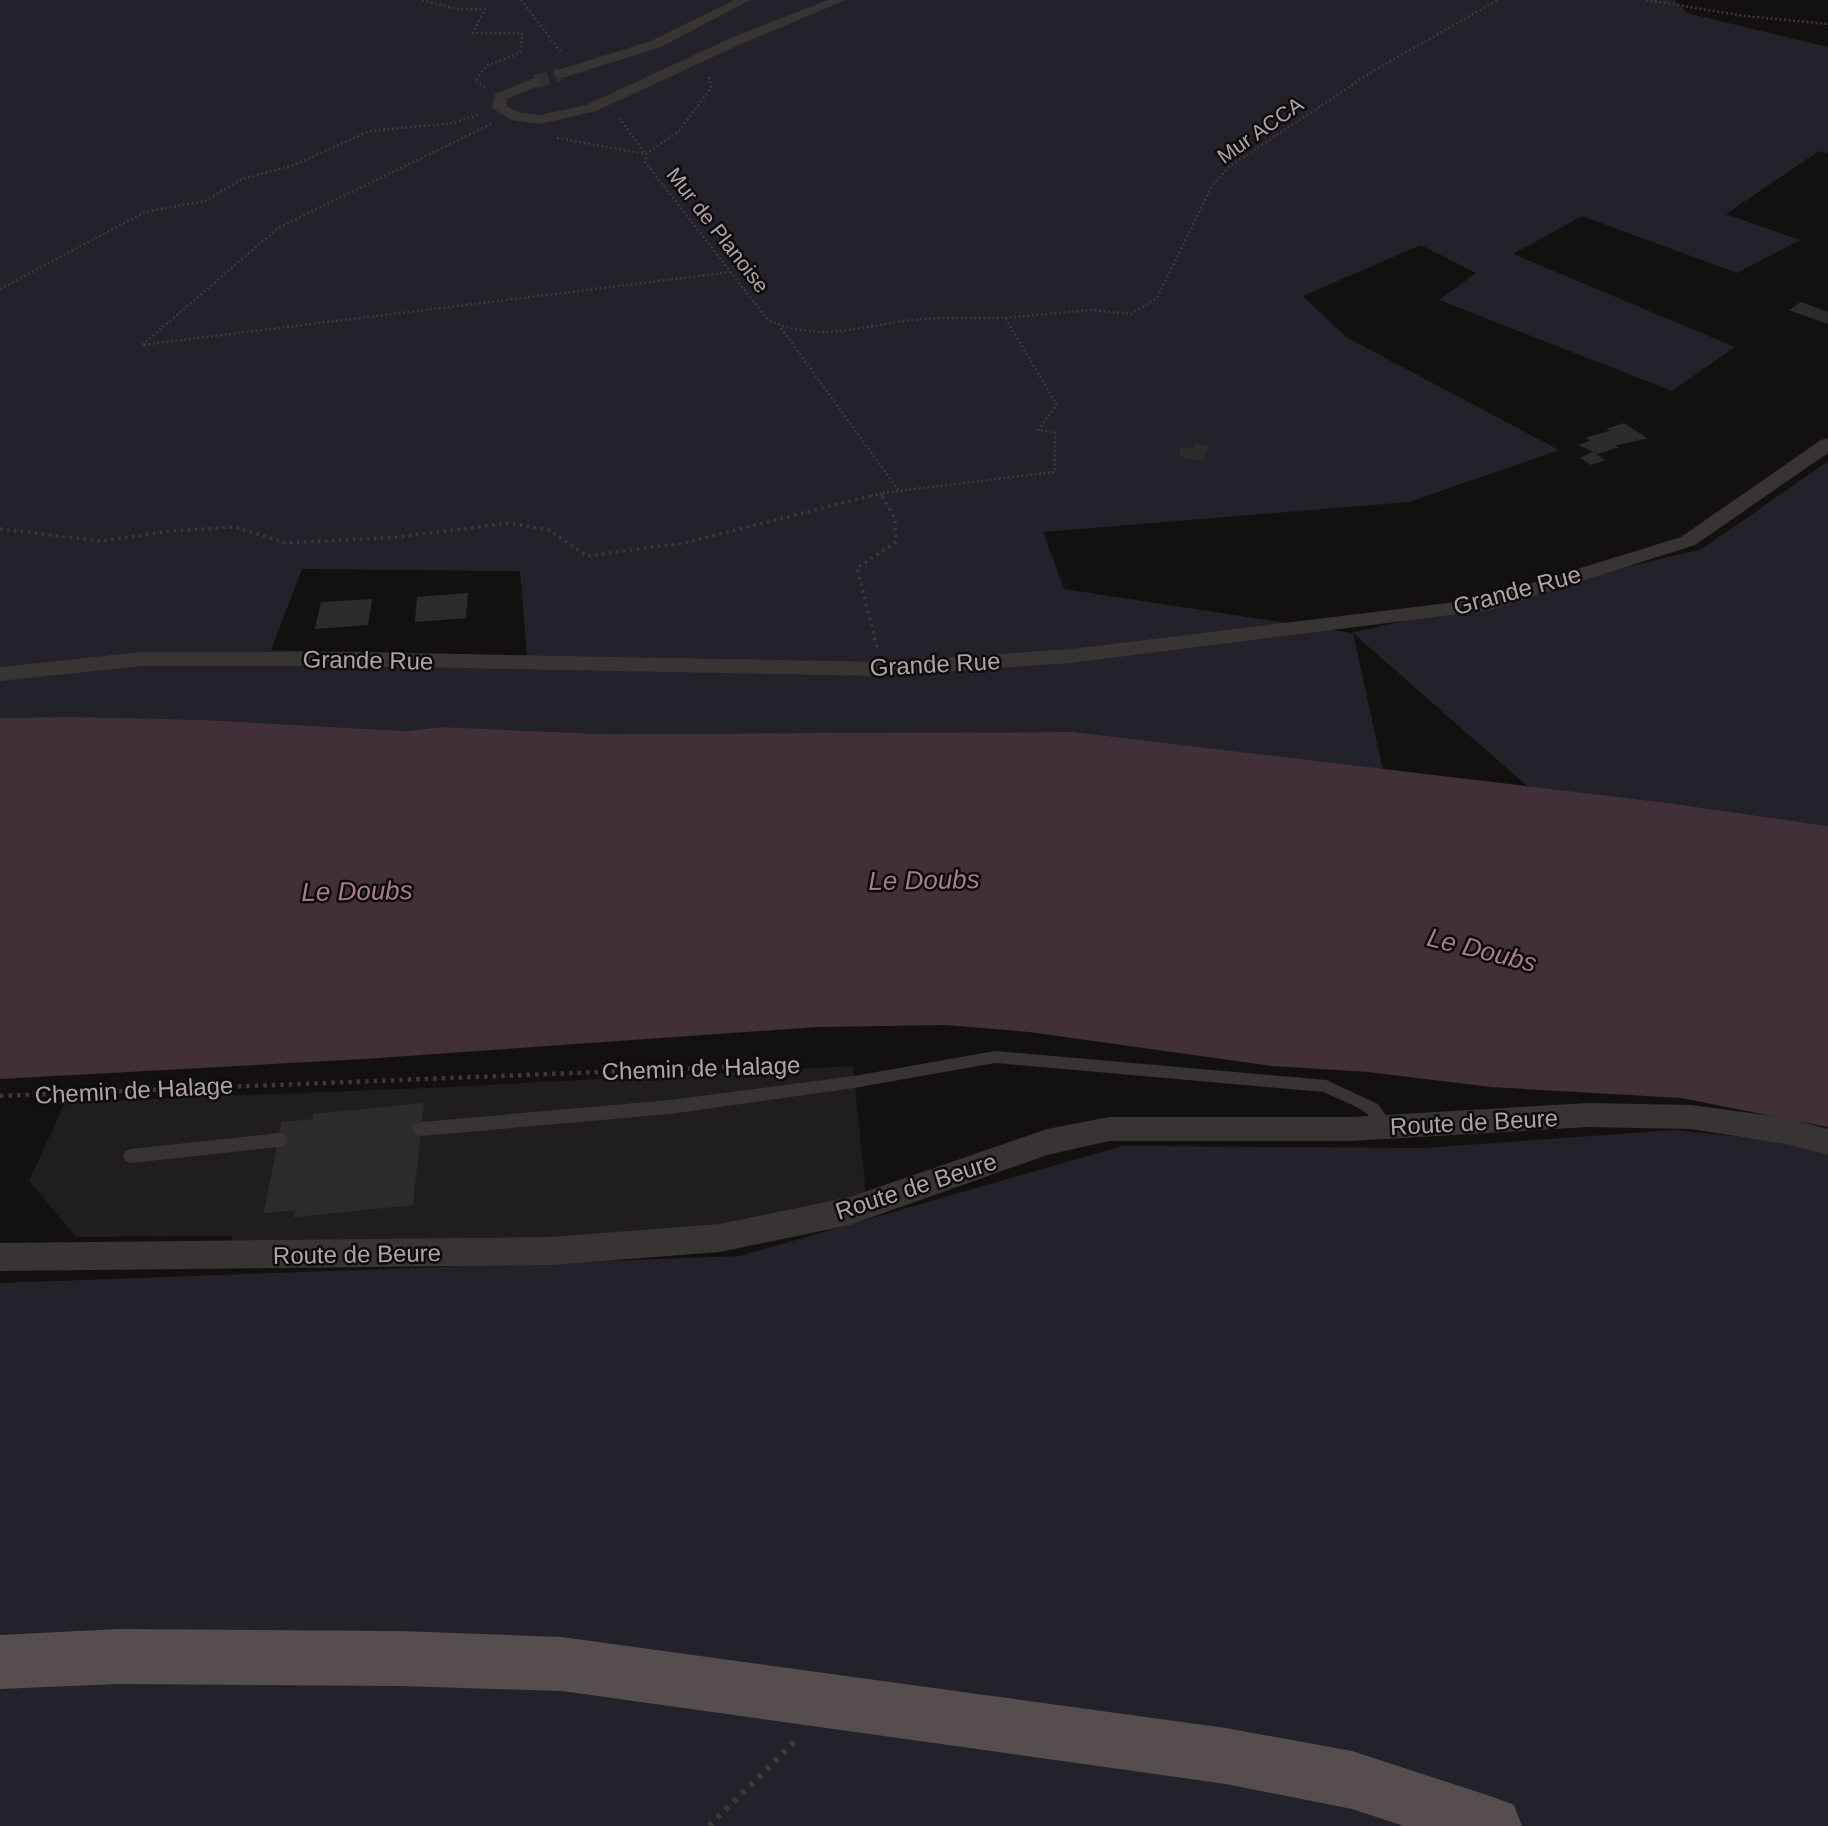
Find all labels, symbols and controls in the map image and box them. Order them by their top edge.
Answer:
street label: Mur ACCA [1213,92,1307,168]
street label: Mur de Planoise [662,163,774,297]
street label: Grande Rue [1450,560,1584,620]
street label: Grande Rue [302,645,434,675]
street label: Grande Rue [869,647,1001,681]
water label: Le Doubs [868,864,980,896]
water label: Le Doubs [301,875,413,907]
water label: Le Doubs [1424,922,1540,978]
street label: Chemin de Halage [601,1051,801,1085]
street label: Chemin de Halage [34,1071,234,1109]
street label: Route de Beure [1389,1104,1559,1140]
street label: Route de Beure [832,1147,1000,1225]
street label: Route de Beure [273,1239,441,1269]

